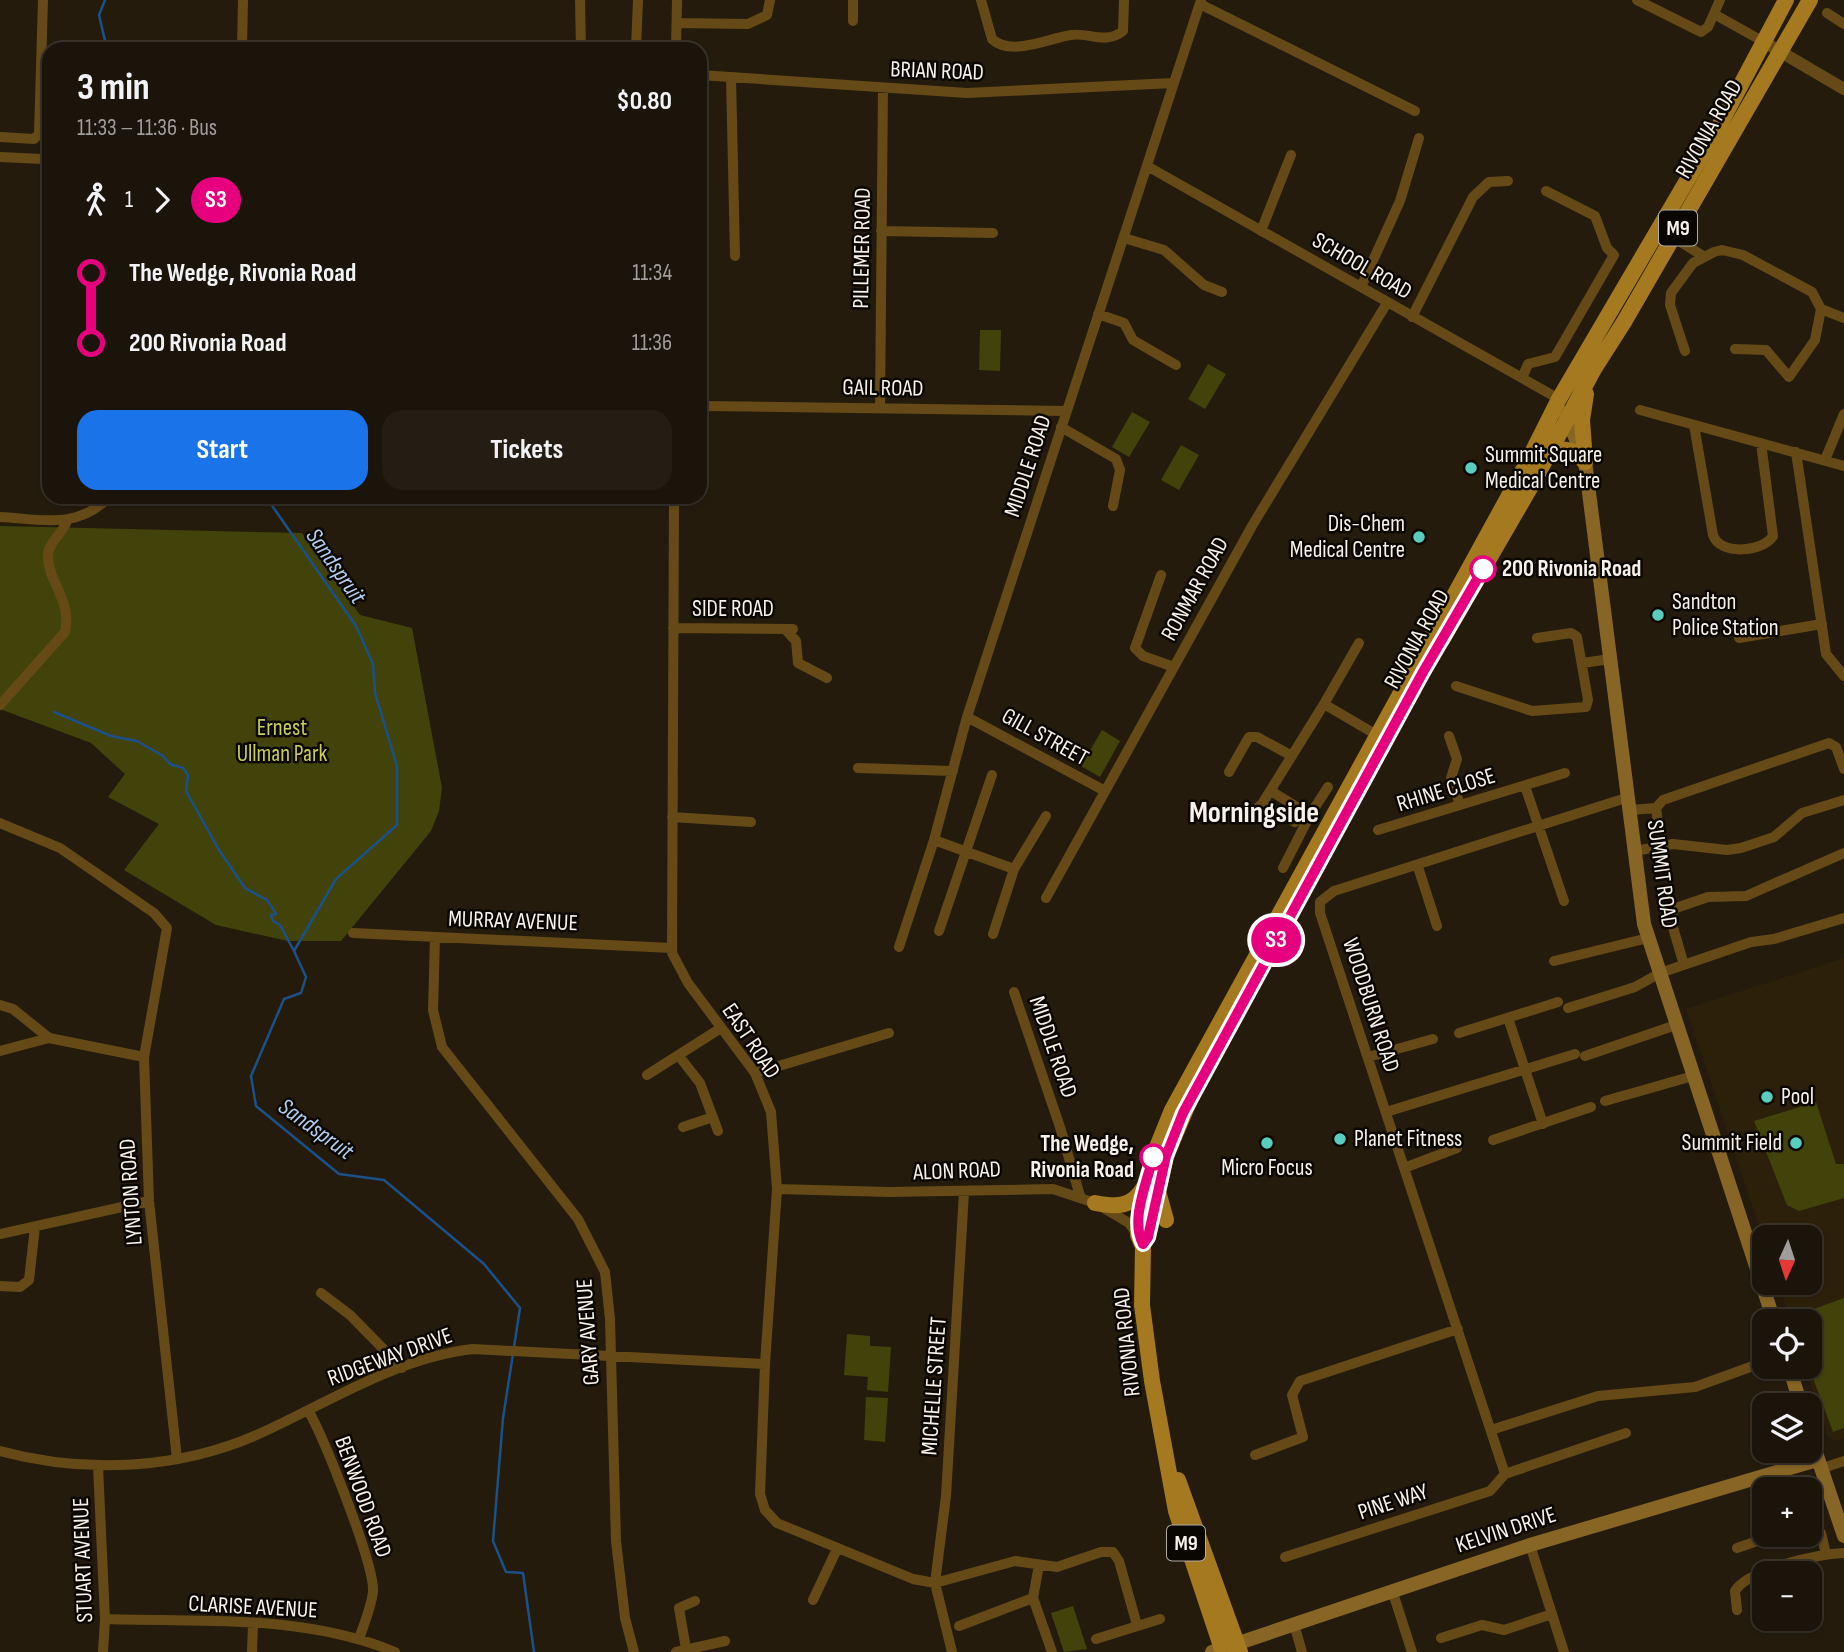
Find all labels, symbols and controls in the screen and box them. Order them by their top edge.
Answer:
street label: BRIAN ROAD [890,55,984,87]
text: 3 min [77,65,150,110]
street label: RIVONIA ROAD [1669,75,1749,183]
text: $0.80 [616,86,672,117]
text: 11:33 – 11:36 · Bus [77,114,217,142]
icon: walk [77,181,115,219]
icon: forward [143,181,181,219]
text: S3 [205,185,227,214]
text: 1 [125,186,133,214]
street label: PILLEMER ROAD [847,187,877,309]
road number: M9 [1659,210,1697,246]
street label: SCHOOL ROAD [1307,226,1417,306]
text: The Wedge, Rivonia Road [129,258,356,289]
text: 11:34 [632,259,672,287]
text: 200 Rivonia Road [129,328,287,359]
text: 11:36 [632,329,672,357]
street label: GAIL ROAD [842,373,924,403]
button: Start [77,410,368,490]
button: Tickets [382,410,672,490]
street label: MIDDLE ROAD [998,412,1058,520]
place label: Summit Square Medical Centre [1485,441,1602,495]
marker: Summit Square Medical Centre [1463,460,1479,476]
place label: Dis-Chem Medical Centre [1290,510,1405,564]
water label: Sandspruit [299,523,373,610]
marker: Dis-Chem Medical Centre [1411,529,1427,545]
street label: RONMAR ROAD [1155,532,1235,646]
place label: 200 Rivonia Road [1502,555,1641,583]
marker: 200 Rivonia Road [1470,556,1496,582]
street label: RIVONIA ROAD [1378,584,1456,694]
place label: Sandton Police Station [1672,588,1779,642]
street label: SIDE ROAD [692,595,774,623]
marker: Sandton Police Station [1650,607,1666,623]
street label: GILL STREET [997,702,1093,772]
park label: Ernest Ullman Park [237,714,328,768]
street label: RHINE CLOSE [1393,762,1499,818]
district label: Morningside [1189,795,1319,831]
street label: SUMMIT ROAD [1641,818,1683,930]
street label: MURRAY AVENUE [448,905,578,937]
line badge: S3 [1244,917,1308,963]
text: S3 [1265,925,1287,954]
street label: WOODBURN ROAD [1336,934,1406,1076]
street label: MIDDLE ROAD [1023,993,1083,1101]
street label: EAST ROAD [716,998,786,1084]
place label: Pool [1781,1083,1814,1111]
marker: Pool [1759,1089,1775,1105]
water label: Sandspruit [273,1092,360,1166]
place label: Planet Fitness [1354,1125,1462,1153]
place label: Summit Field [1682,1129,1782,1157]
place label: The Wedge, Rivonia Road [1030,1130,1134,1184]
marker: Planet Fitness [1332,1131,1348,1147]
marker: Micro Focus [1259,1135,1275,1151]
marker: Summit Field [1788,1135,1804,1151]
street label: LYNTON ROAD [113,1138,149,1246]
marker: The Wedge, Rivonia Road [1140,1144,1166,1170]
place label: Micro Focus [1221,1154,1313,1182]
street label: ALON ROAD [912,1155,1001,1187]
north arrow [1752,1225,1822,1295]
map controls [1752,1225,1822,1631]
street label: GARY AVENUE [570,1278,606,1386]
street label: RIVONIA ROAD [1107,1286,1147,1398]
button: locate [1752,1309,1822,1379]
street label: MICHELLE STREET [915,1316,953,1456]
street label: RIDGEWAY DRIVE [324,1322,456,1392]
button: layers [1752,1393,1822,1463]
street label: BENWOOD ROAD [328,1433,398,1561]
street label: PINE WAY [1354,1477,1432,1526]
button: + [1752,1477,1822,1547]
street label: STUART AVENUE [67,1497,99,1623]
street label: KELVIN DRIVE [1452,1501,1560,1559]
road number: M9 [1167,1526,1205,1560]
button: − [1752,1561,1822,1631]
street label: CLARISE AVENUE [188,1590,318,1624]

